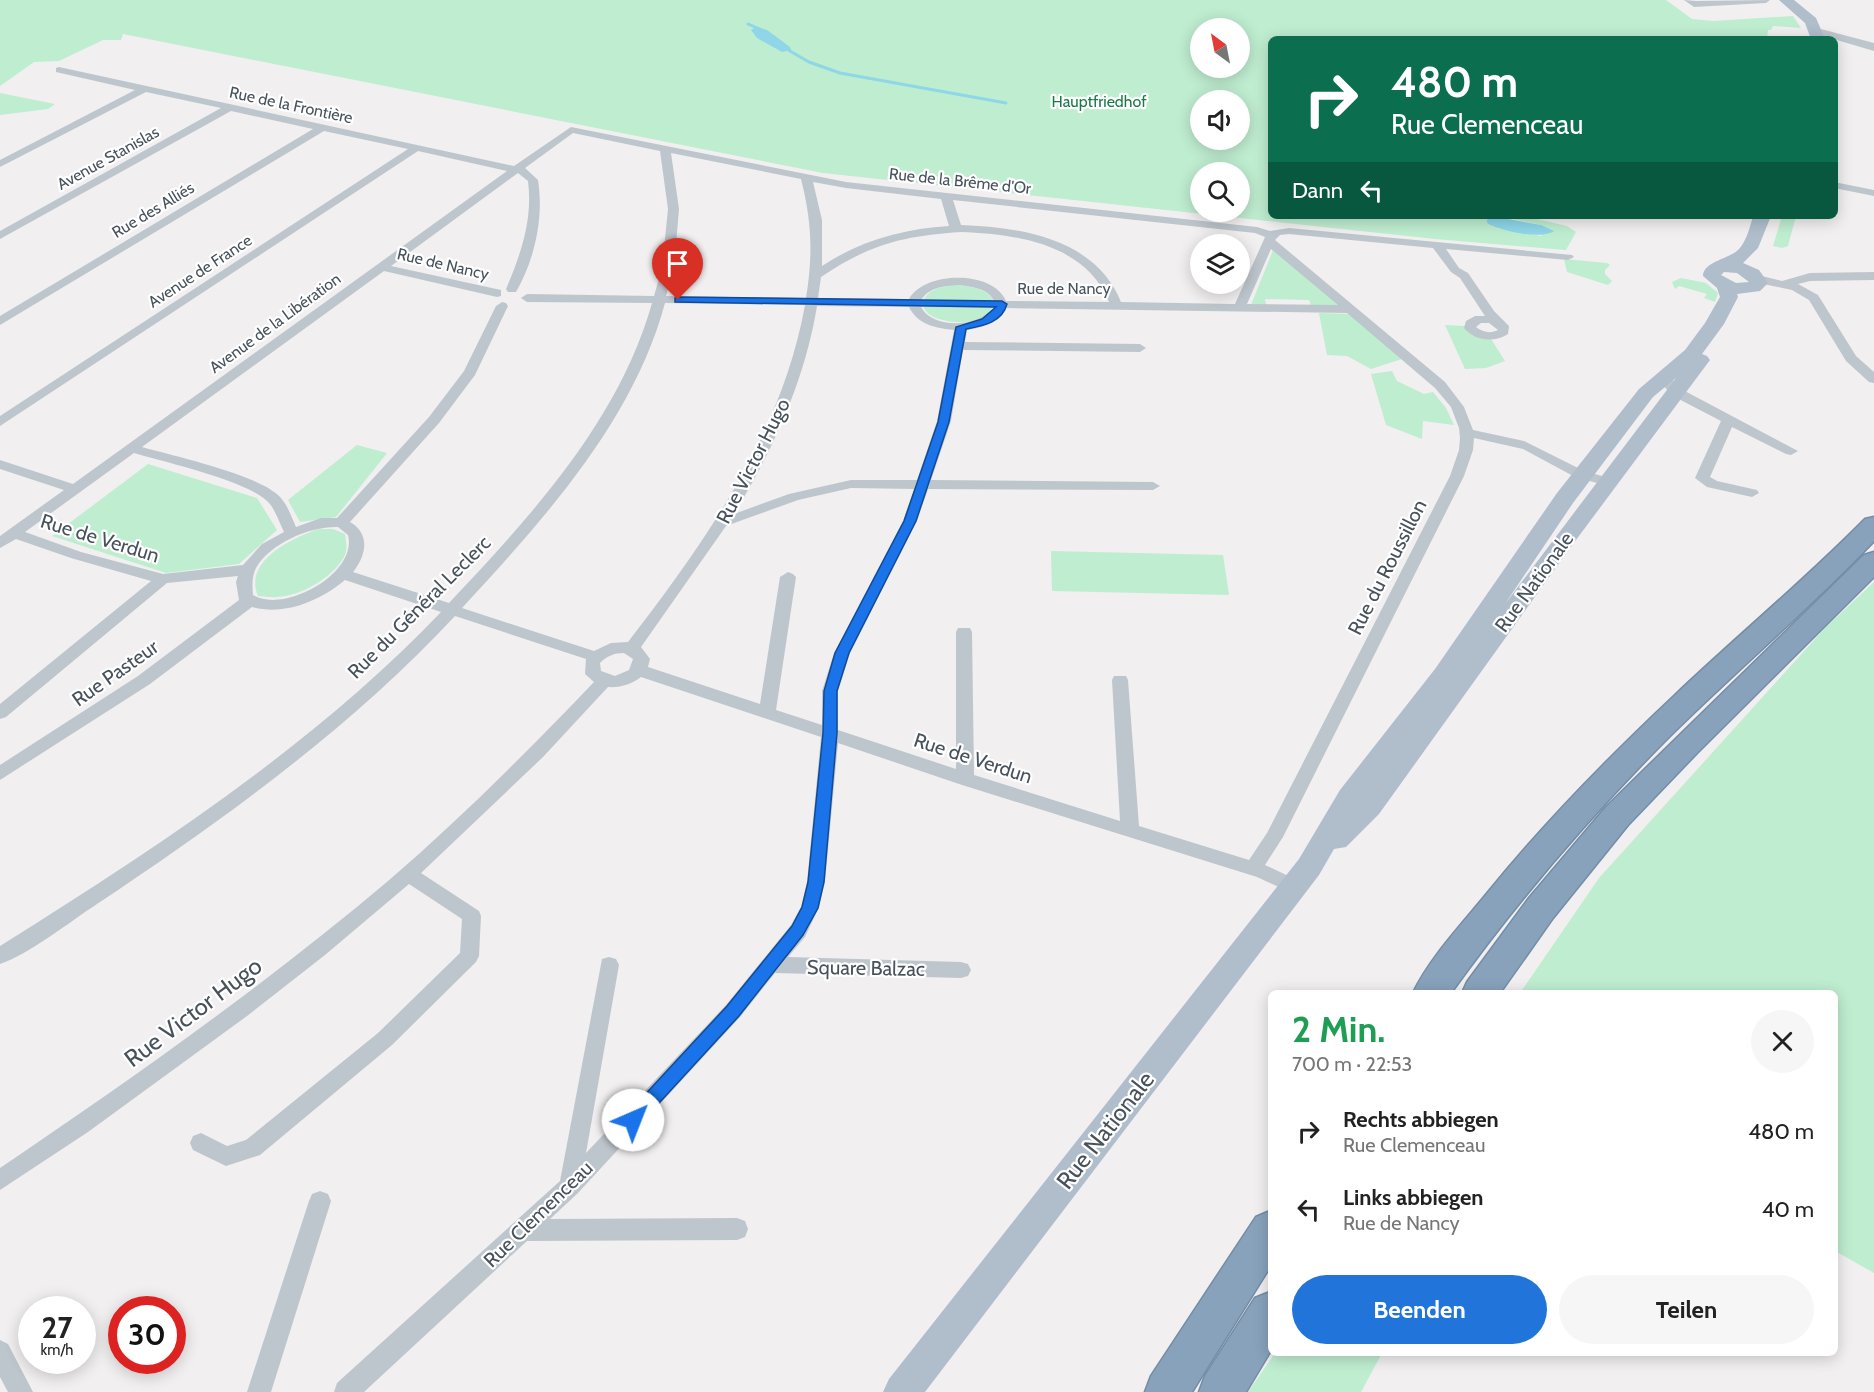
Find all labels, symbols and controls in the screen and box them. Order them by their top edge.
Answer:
north arrow [1190,18,1250,78]
map controls [1190,18,1250,294]
text: 480 m [1391,56,1518,108]
icon: right [1292,60,1370,138]
street label: Rue de la Frontière [228,83,354,127]
button: sound [1190,90,1250,150]
park label: Hauptfriedhof [1052,92,1147,111]
text: Rue Clemenceau [1391,108,1583,141]
street label: Avenue Stanislas [54,122,163,194]
button: search [1190,162,1250,222]
street label: Rue de la Brême d'Or [888,164,1033,198]
icon: left [1355,174,1388,207]
text: Dann [1292,177,1343,204]
street label: Rue des Alliés [108,178,198,242]
street label: Avenue de France [145,230,255,312]
button: layers [1190,234,1250,294]
pin [652,238,703,300]
street label: Rue de Nancy [395,244,491,284]
icon: arrive [661,247,694,280]
street label: Avenue de la Libération [206,269,344,377]
street label: Rue de Nancy [1017,279,1111,298]
street label: Rue Victor Hugo [711,394,795,528]
street label: Rue du Roussillon [1343,495,1431,639]
street label: Rue de Verdun [38,509,162,567]
street label: Rue Nationale [1490,527,1578,637]
street label: Rue du Général Leclerc [343,531,495,683]
street label: Rue Pasteur [67,634,163,711]
street label: Rue de Verdun [911,728,1035,788]
street label: Rue Victor Hugo [118,951,268,1073]
street label: Square Balzac [807,955,925,981]
text: 2 Min. [1292,1007,1385,1051]
button: close [1751,1010,1814,1073]
text: 700 m · 22:53 [1292,1052,1412,1076]
street label: Rue Nationale [1050,1065,1160,1195]
position arrow [601,1088,665,1152]
text: Rechts abbiegen [1343,1106,1499,1133]
icon: right [1292,1115,1325,1148]
text: 480 m [1748,1118,1814,1145]
text: Rue Clemenceau [1343,1133,1485,1157]
street label: Rue Clemenceau [478,1156,598,1272]
text: Links abbiegen [1343,1184,1483,1211]
icon: left [1292,1193,1325,1226]
text: 40 m [1762,1196,1814,1223]
text: Rue de Nancy [1343,1211,1460,1235]
button: Beenden [1292,1275,1547,1344]
button: Teilen [1559,1275,1814,1344]
speed limit sign: 30 [108,1296,186,1374]
text: 27 [41,1309,73,1346]
text: km/h [41,1341,73,1359]

